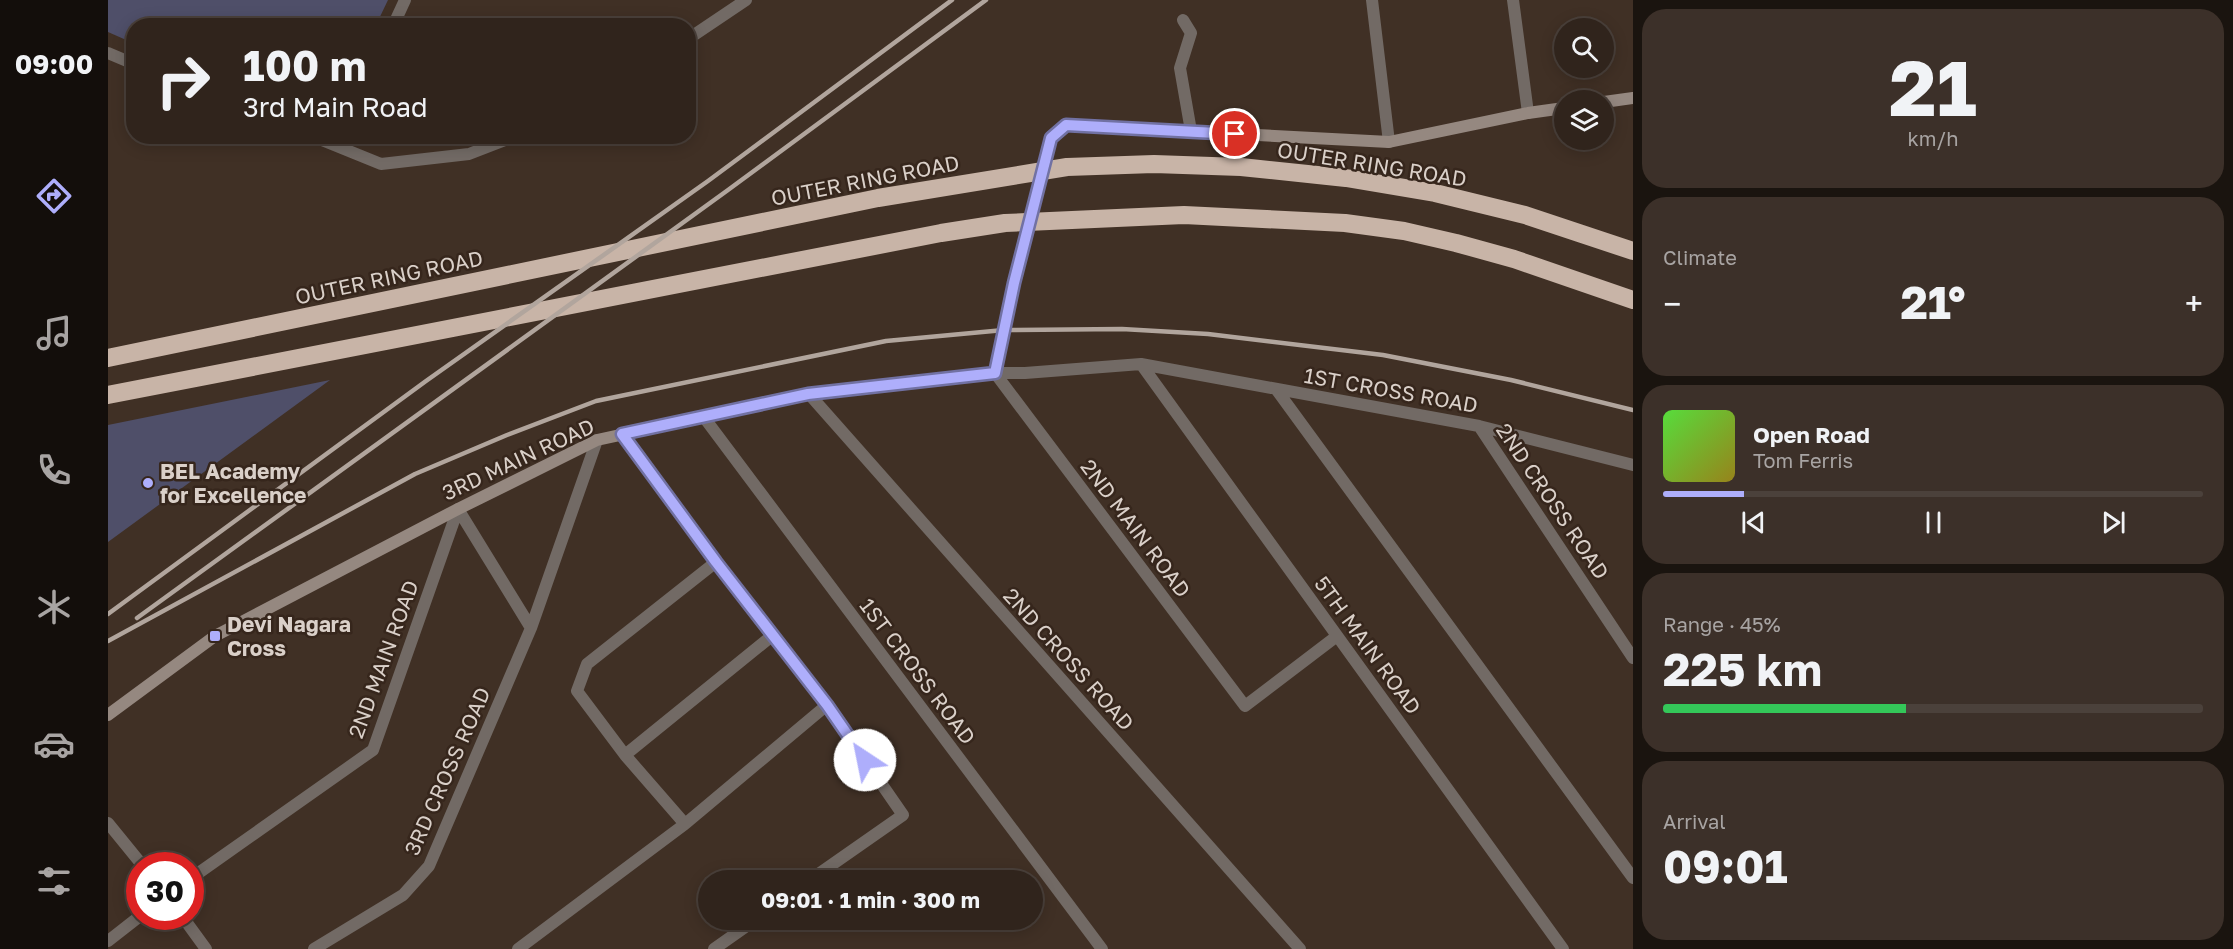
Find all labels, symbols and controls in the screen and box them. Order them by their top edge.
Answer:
map controls [1554,18,1614,150]
button: search [1554,18,1614,78]
text: 100 m [243,40,366,90]
text: 21 [1889,40,1977,133]
icon: right [144,42,222,120]
text: 09:00 [15,48,93,80]
button: layers [1554,90,1614,150]
text: 3rd Main Road [243,91,428,123]
pin [1209,108,1260,159]
icon: arrive [1218,117,1251,150]
text: km/h [1908,126,1958,150]
street label: OUTER RING ROAD [1275,136,1469,192]
street label: OUTER RING ROAD [769,149,961,211]
icon: directions [33,175,75,217]
street label: OUTER RING ROAD [293,244,485,310]
text: Climate [1663,245,1737,269]
text: 21° [1900,275,1966,329]
text: − [1663,284,1681,323]
text: + [2185,284,2203,323]
icon: music [33,312,75,354]
street label: 1ST CROSS ROAD [1302,362,1480,418]
street label: 3RD MAIN ROAD [438,412,598,506]
street label: 2ND CROSS ROAD [1491,418,1615,584]
text: Open Road [1753,421,1870,448]
text: Tom Ferris [1753,448,1853,472]
icon: phone [33,449,75,491]
street label: 2ND MAIN ROAD [1076,454,1196,602]
place label: BEL Academy for Excellence [160,458,306,508]
marker: BEL Academy for Excellence [141,476,155,490]
icon: previous [1737,506,1770,539]
icon: pause [1917,506,1950,539]
icon: next [2097,506,2130,539]
street label: 5TH MAIN ROAD [1309,571,1427,719]
street label: 2ND MAIN ROAD [342,576,424,742]
street label: 2ND CROSS ROAD [998,582,1140,736]
icon: climate [33,586,75,628]
street label: 1ST CROSS ROAD [855,593,981,749]
place label: Devi Nagara Cross [227,611,351,661]
text: Range · 45% [1663,612,1781,636]
marker: Devi Nagara Cross [208,629,222,643]
text: 225 km [1663,642,1822,696]
street label: 3RD CROSS ROAD [398,683,496,859]
icon: car [33,723,75,765]
position arrow [833,728,897,792]
text: Arrival [1663,809,1726,833]
text: 09:01 [1663,839,1788,893]
speed limit sign: 30 [126,852,204,930]
icon: filters [33,860,75,902]
text: 09:01 · 1 min · 300 m [761,886,980,913]

